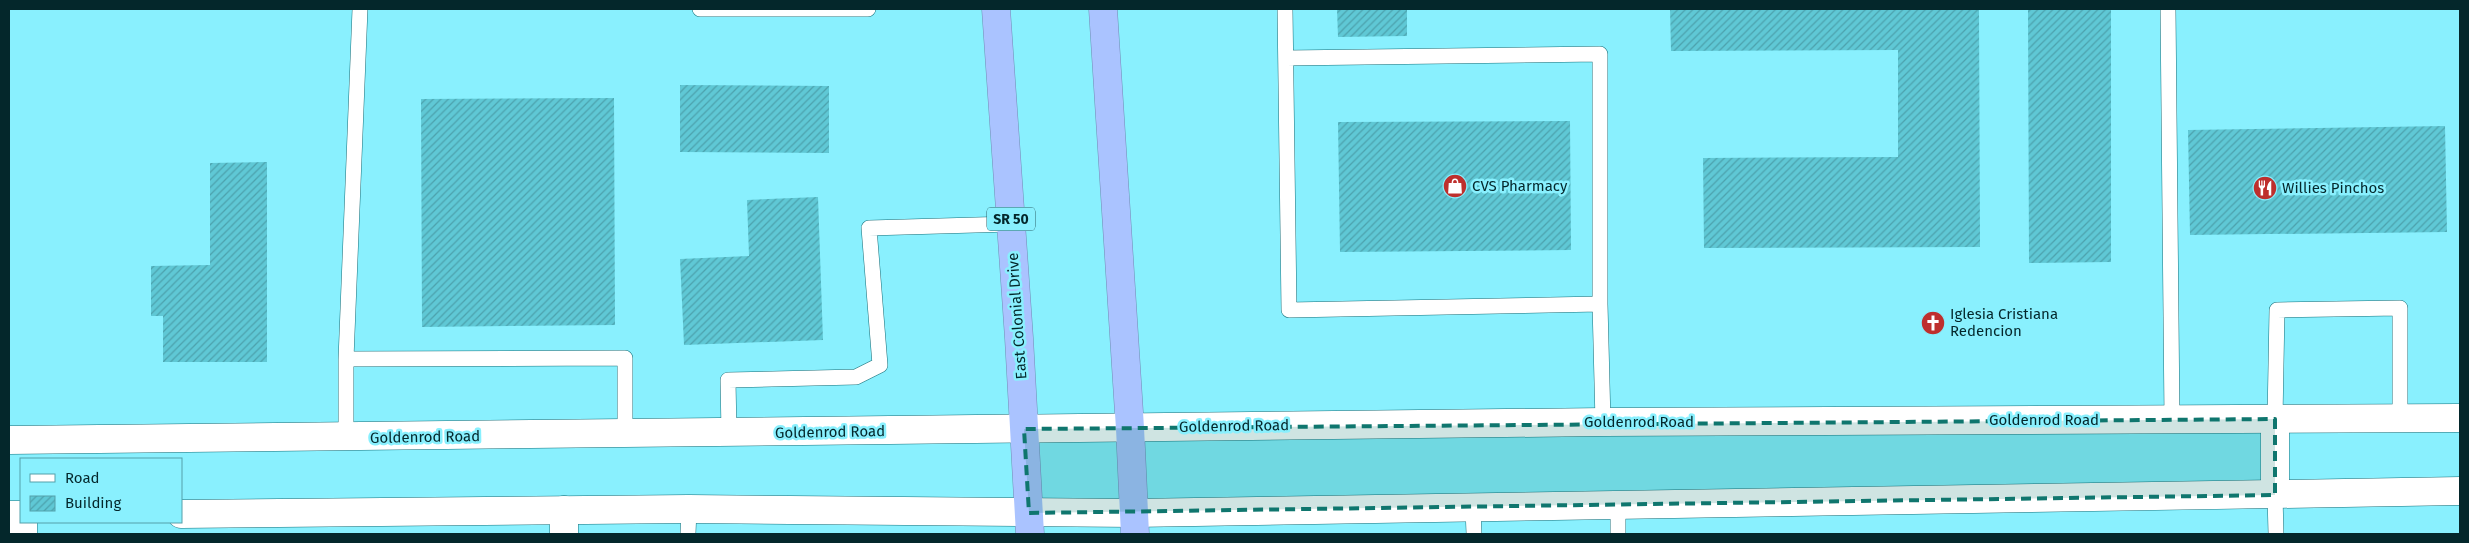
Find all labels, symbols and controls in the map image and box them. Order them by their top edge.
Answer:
shop icon: CVS Pharmacy [1442,173,1468,199]
restaurant icon: Willies Pinchos [2252,175,2278,201]
place label: CVS Pharmacy [1472,177,1568,195]
place label: Willies Pinchos [2282,179,2384,197]
road number: SR 50 [987,208,1035,230]
street label: East Colonial Drive [1004,252,1030,380]
place label: Iglesia Cristiana Redencion [1950,305,2058,340]
church icon: Iglesia Cristiana Redencion [1920,310,1946,336]
street label: Goldenrod Road [1989,411,2099,429]
street label: Goldenrod Road [1584,413,1694,431]
street label: Goldenrod Road [1179,416,1289,436]
street label: Goldenrod Road [775,422,885,442]
street label: Goldenrod Road [370,427,480,447]
legend [20,458,182,523]
text: Road [65,469,100,487]
text: Building [65,494,121,512]

